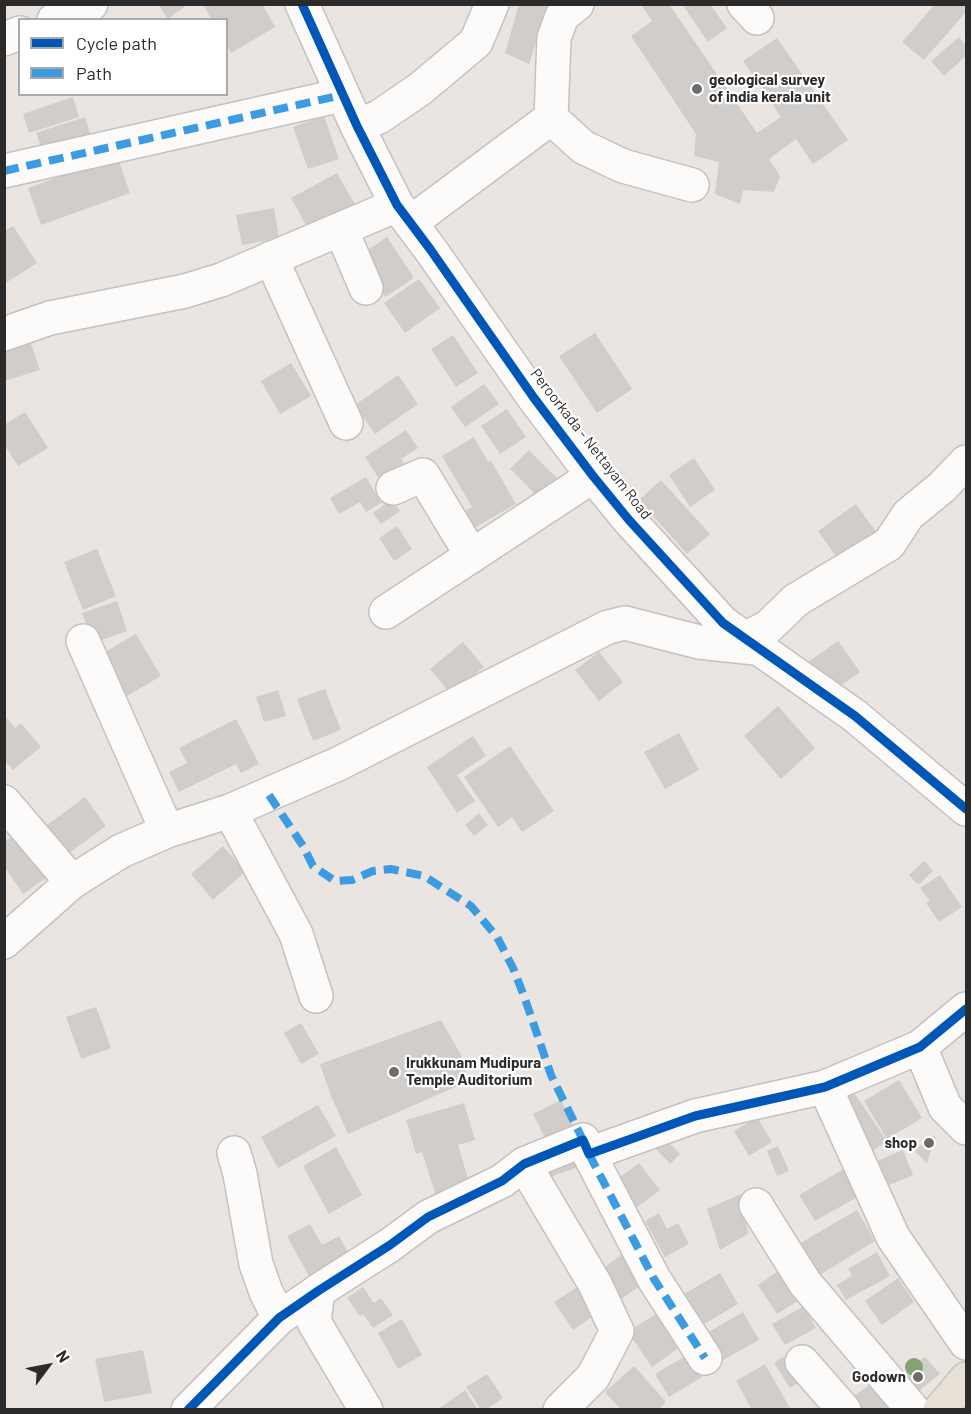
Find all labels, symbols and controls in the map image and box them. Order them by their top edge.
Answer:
legend [18,18,228,96]
text: Cycle path [76,32,157,54]
text: Path [76,62,112,84]
place label: geological survey of india kerala unit [709,71,831,106]
marker: geological survey of india kerala unit [690,82,704,96]
street label: Peroorkada - Nettayam Road [527,365,655,523]
place label: Irukkunam Mudipura Temple Auditorium [406,1054,541,1089]
marker: Irukkunam Mudipura Temple Auditorium [387,1065,401,1079]
place label: shop [884,1134,917,1152]
marker: shop [922,1136,936,1150]
north arrow [18,1336,78,1396]
text: N [53,1347,75,1366]
place label: Godown [852,1368,906,1386]
marker: Godown [911,1370,925,1384]

